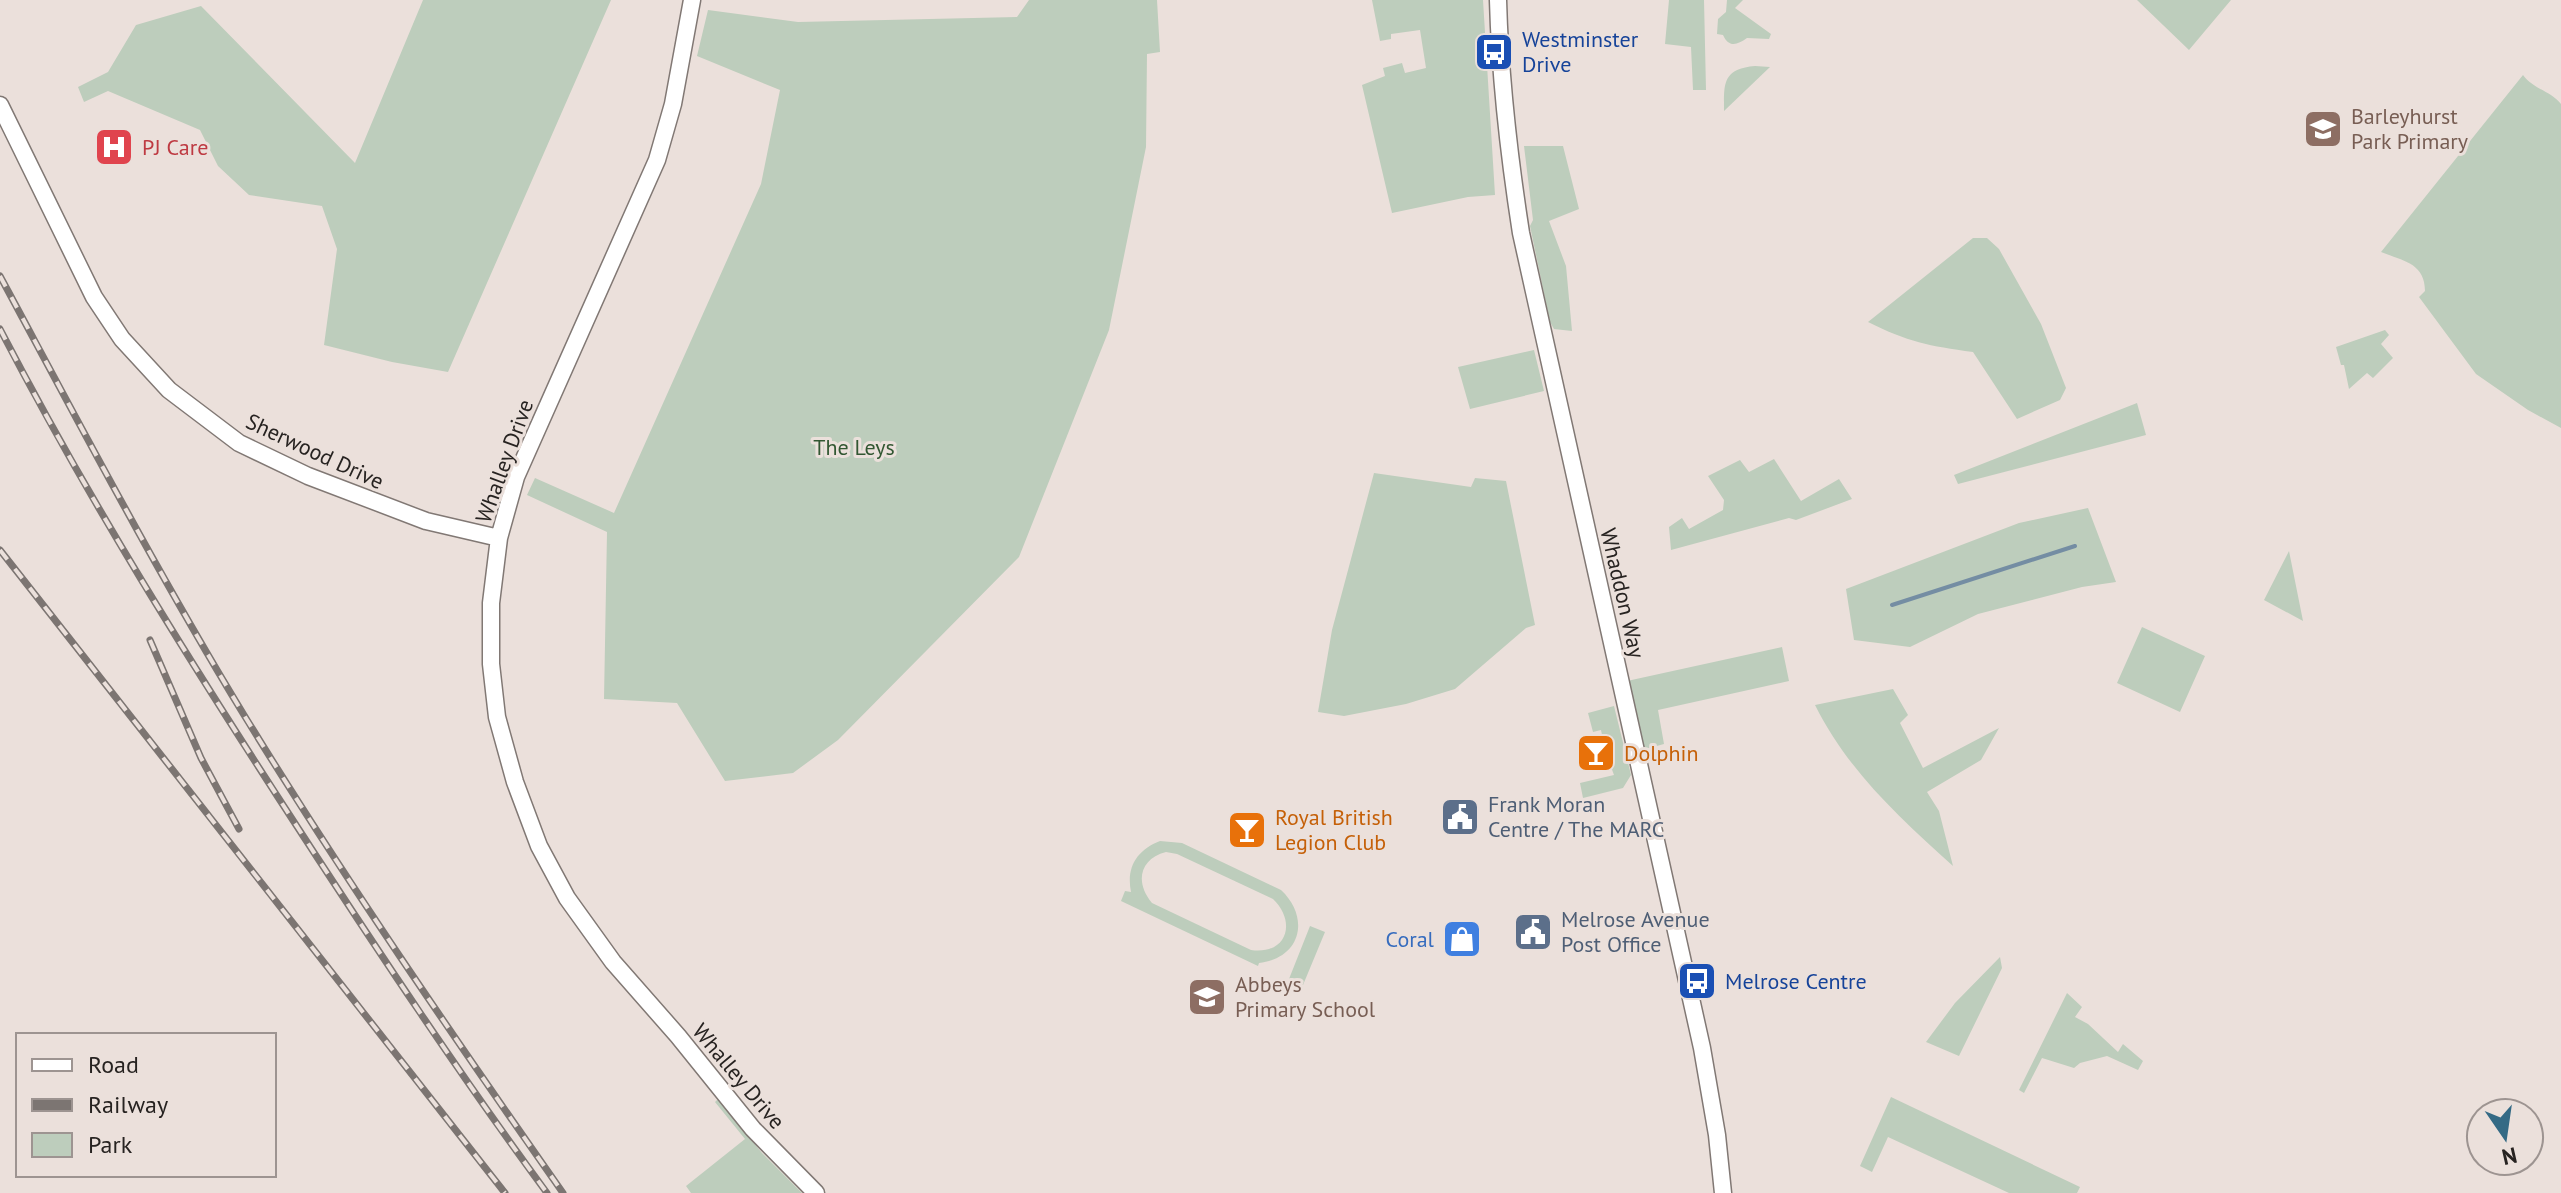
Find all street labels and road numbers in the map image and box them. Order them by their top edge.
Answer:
street label: Whalley Drive [469,395,539,527]
street label: Sherwood Drive [242,407,388,495]
street label: Whaddon Way [1594,525,1652,661]
street label: Whalley Drive [687,1017,791,1135]

